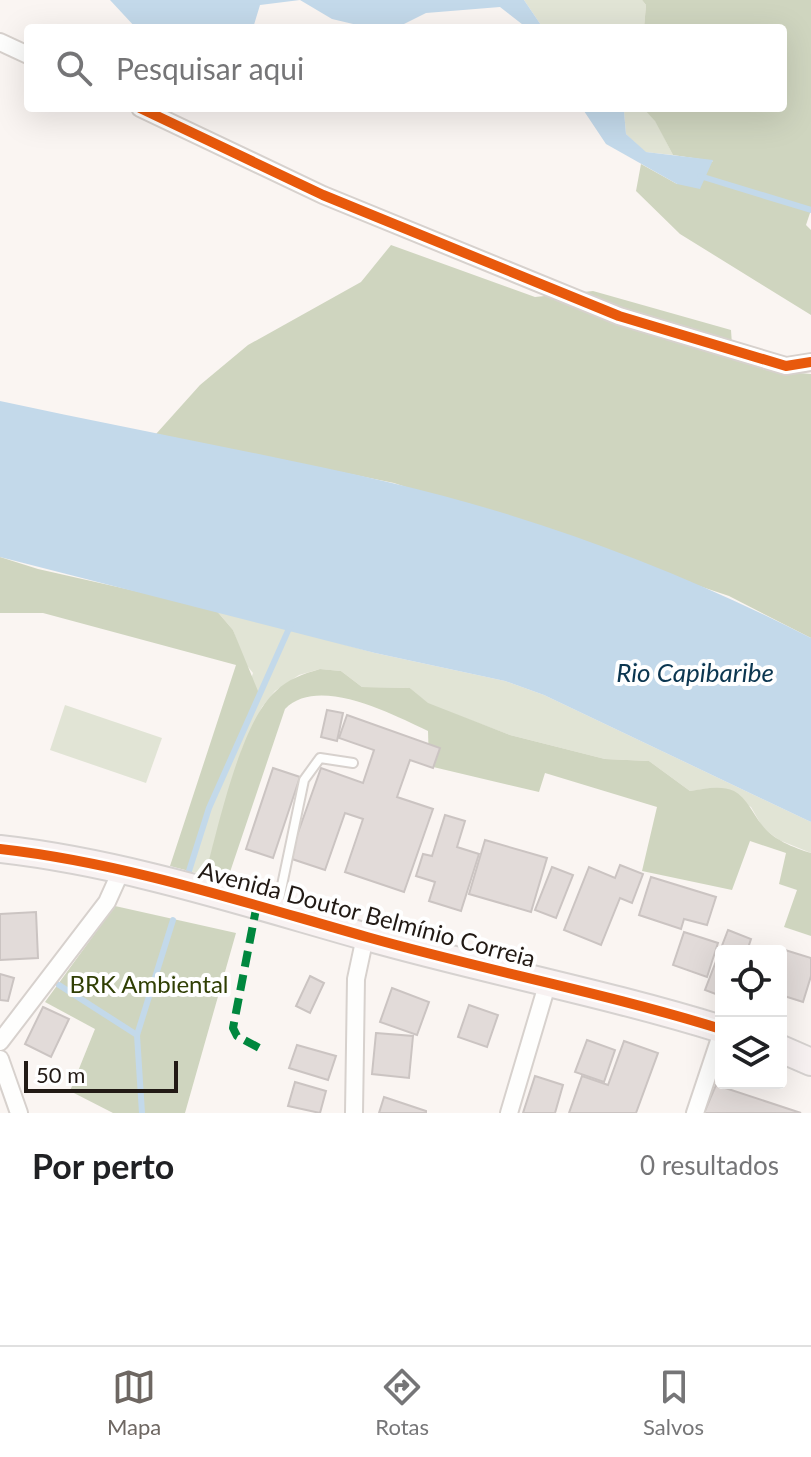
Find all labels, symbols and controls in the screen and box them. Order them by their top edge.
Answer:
search box [24,24,787,112]
icon: search [52,46,96,90]
text: Pesquisar aqui [116,50,304,86]
water label: Rio Capibaribe [616,656,774,688]
street label: Avenida Doutor Belmínio Correia [196,855,539,972]
map controls [715,945,787,1089]
button: locate [715,945,787,1017]
park label: BRK Ambiental [69,969,229,998]
button: layers [715,1017,787,1089]
scale bar [24,1057,178,1093]
text: 50 m [36,1061,85,1088]
text: Por perto [32,1145,174,1186]
text: 0 resultados [640,1149,779,1181]
tab: Mapa [107,1365,161,1440]
tab: Rotas [375,1365,429,1440]
tab: Salvos [643,1365,704,1440]

